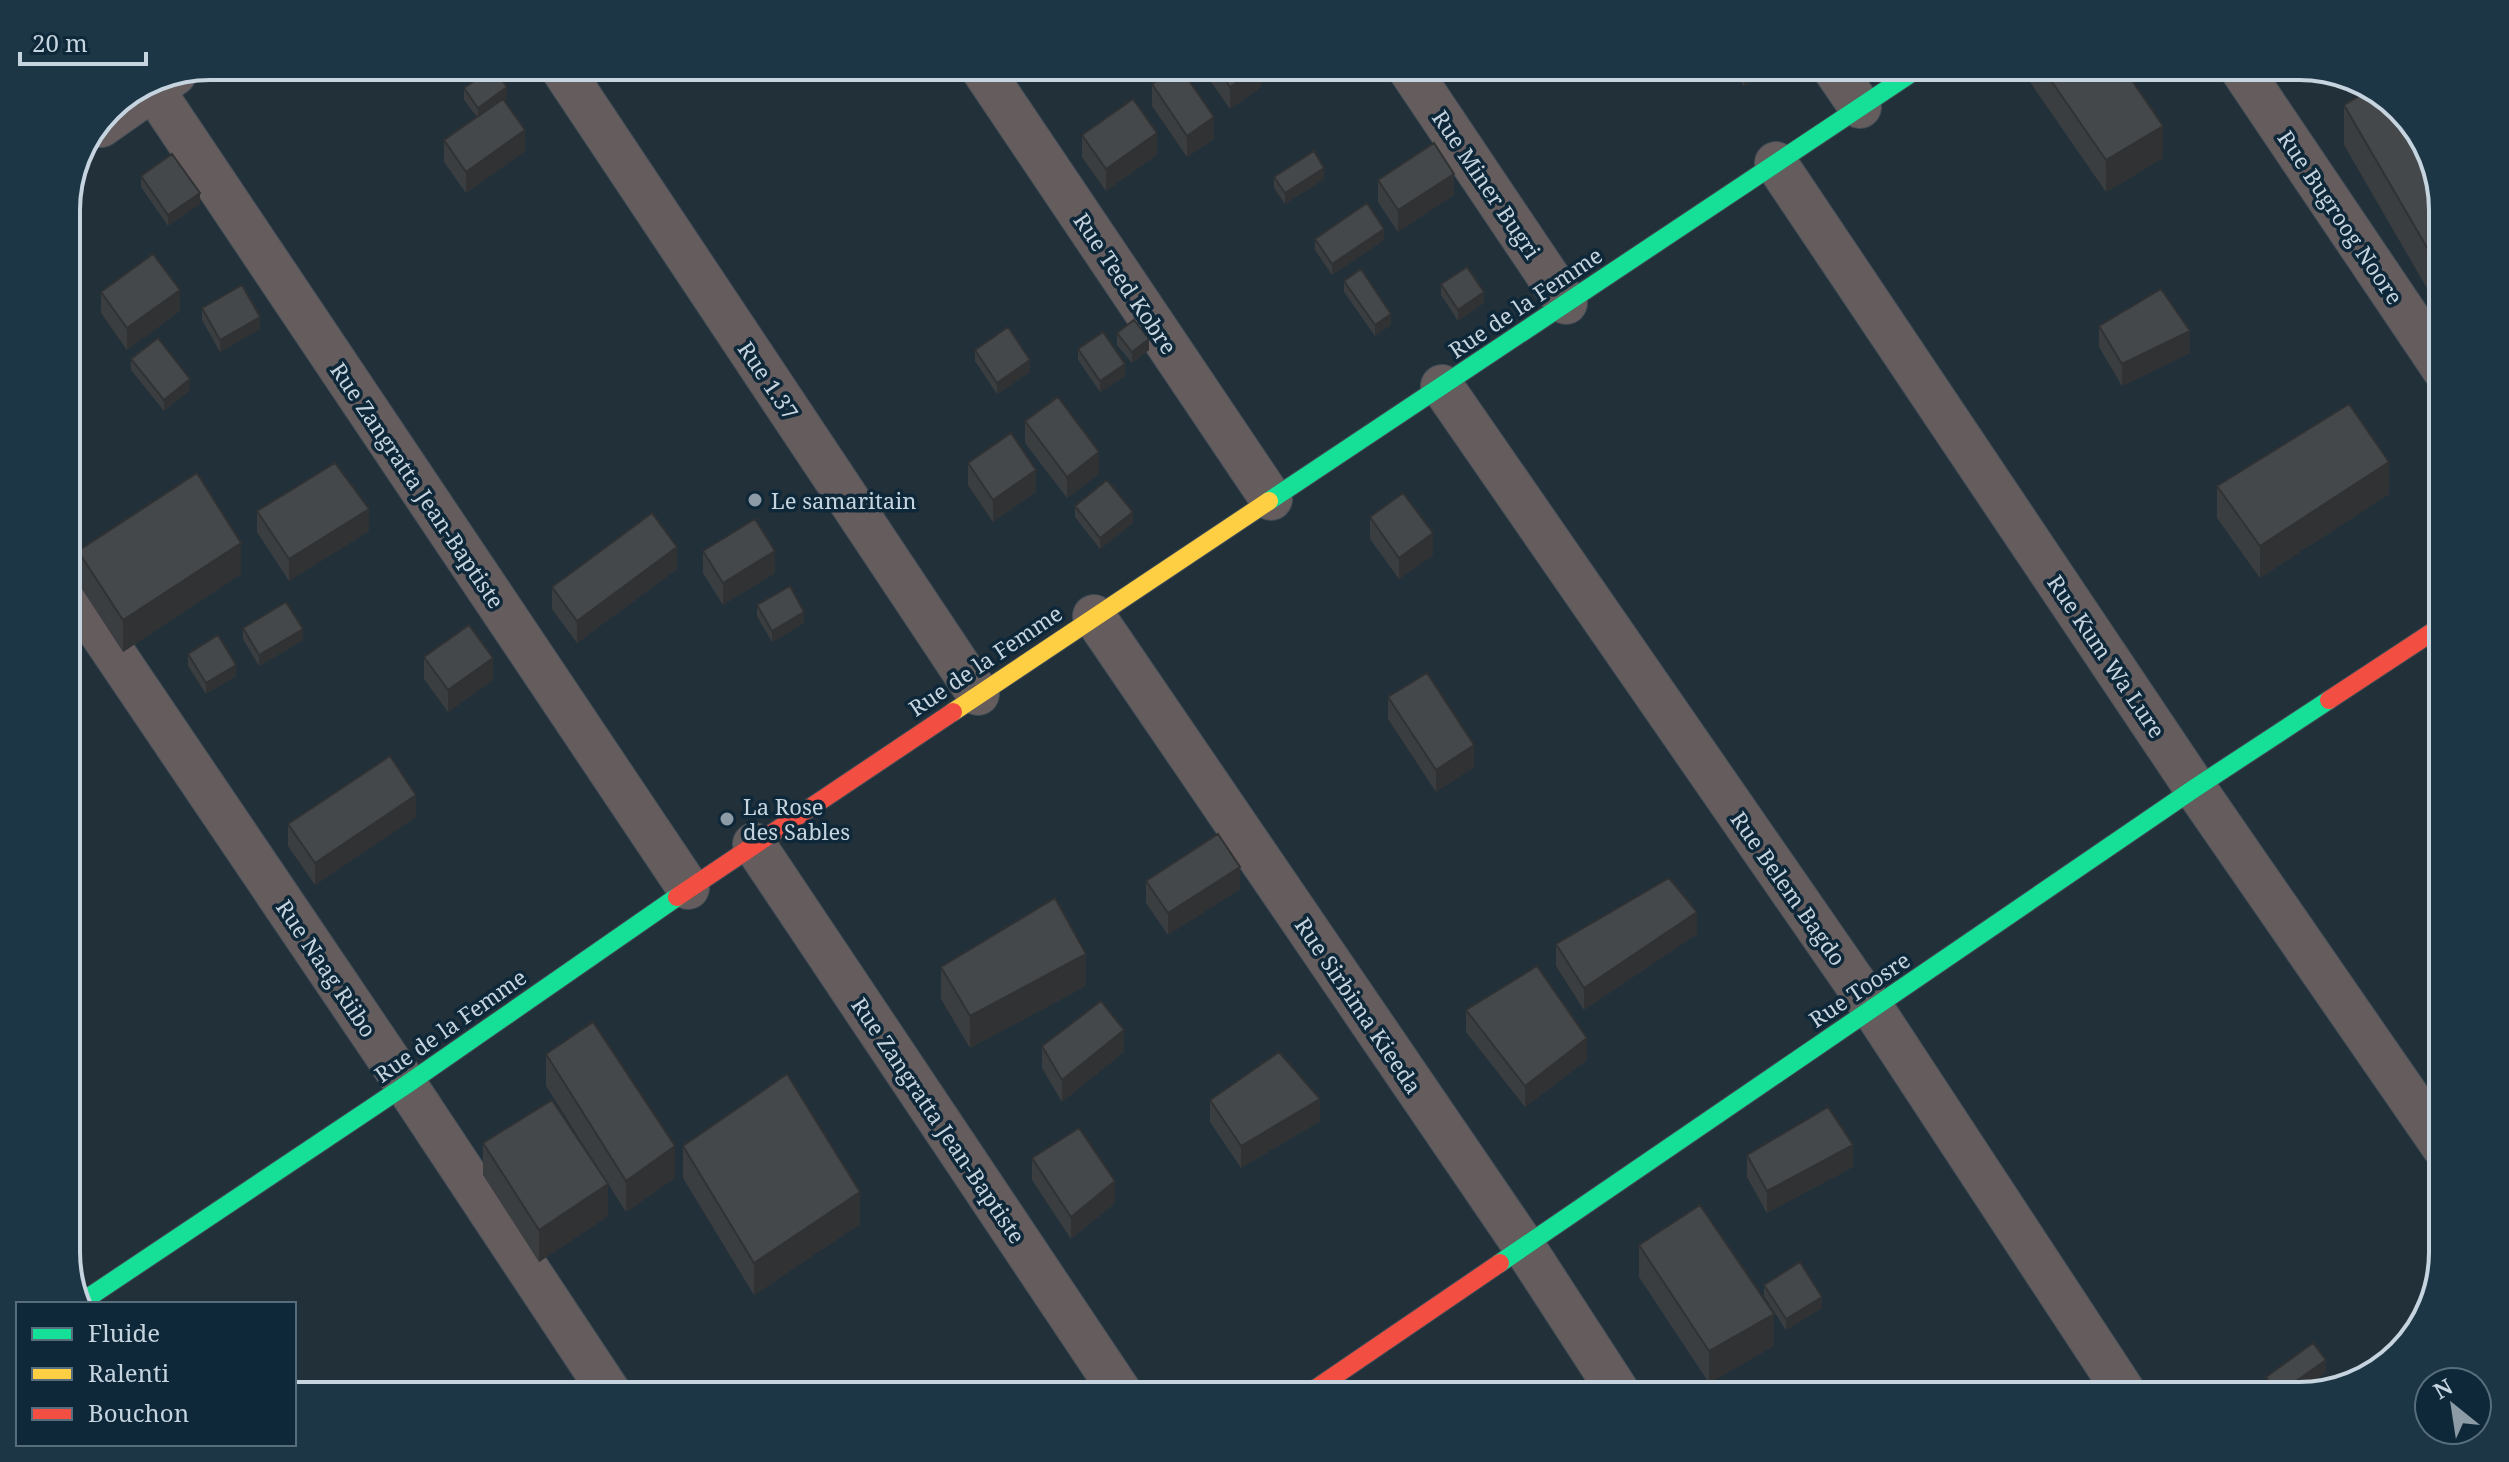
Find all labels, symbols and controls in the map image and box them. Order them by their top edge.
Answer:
scale bar [20,16,146,66]
text: 20 m [32,26,88,59]
street label: Rue Miner Bugri [1426,104,1548,264]
street label: Rue Bugroog Noore [2272,124,2410,310]
street label: Rue Teed Kobre [1068,206,1184,360]
street label: Rue de la Femme [1442,240,1608,364]
street label: Rue 1.37 [732,335,806,425]
street label: Rue Zangratta Jean-Baptiste [324,356,512,614]
place label: Le samaritain [771,485,916,515]
marker: Le samaritain [746,491,764,509]
street label: Rue Kum Wa Lure [2041,569,2173,743]
street label: Rue de la Femme [902,598,1068,722]
place label: La Rose des Sables [743,791,850,846]
street label: Rue Belem Bagdo [1725,805,1853,971]
marker: La Rose des Sables [718,810,736,828]
street label: Rue Naag Riibo [270,893,384,1043]
street label: Rue Sirbima Kieeda [1289,911,1429,1099]
street label: Rue Toosre [1803,944,1915,1034]
street label: Rue de la Femme [368,961,532,1089]
street label: Rue Zangratta Jean-Baptiste [845,991,1033,1249]
legend [16,1302,296,1446]
text: Fluide [88,1316,160,1349]
text: Ralenti [88,1356,169,1389]
north arrow [2413,1366,2493,1446]
text: N [2427,1370,2458,1405]
text: Bouchon [88,1396,189,1429]

